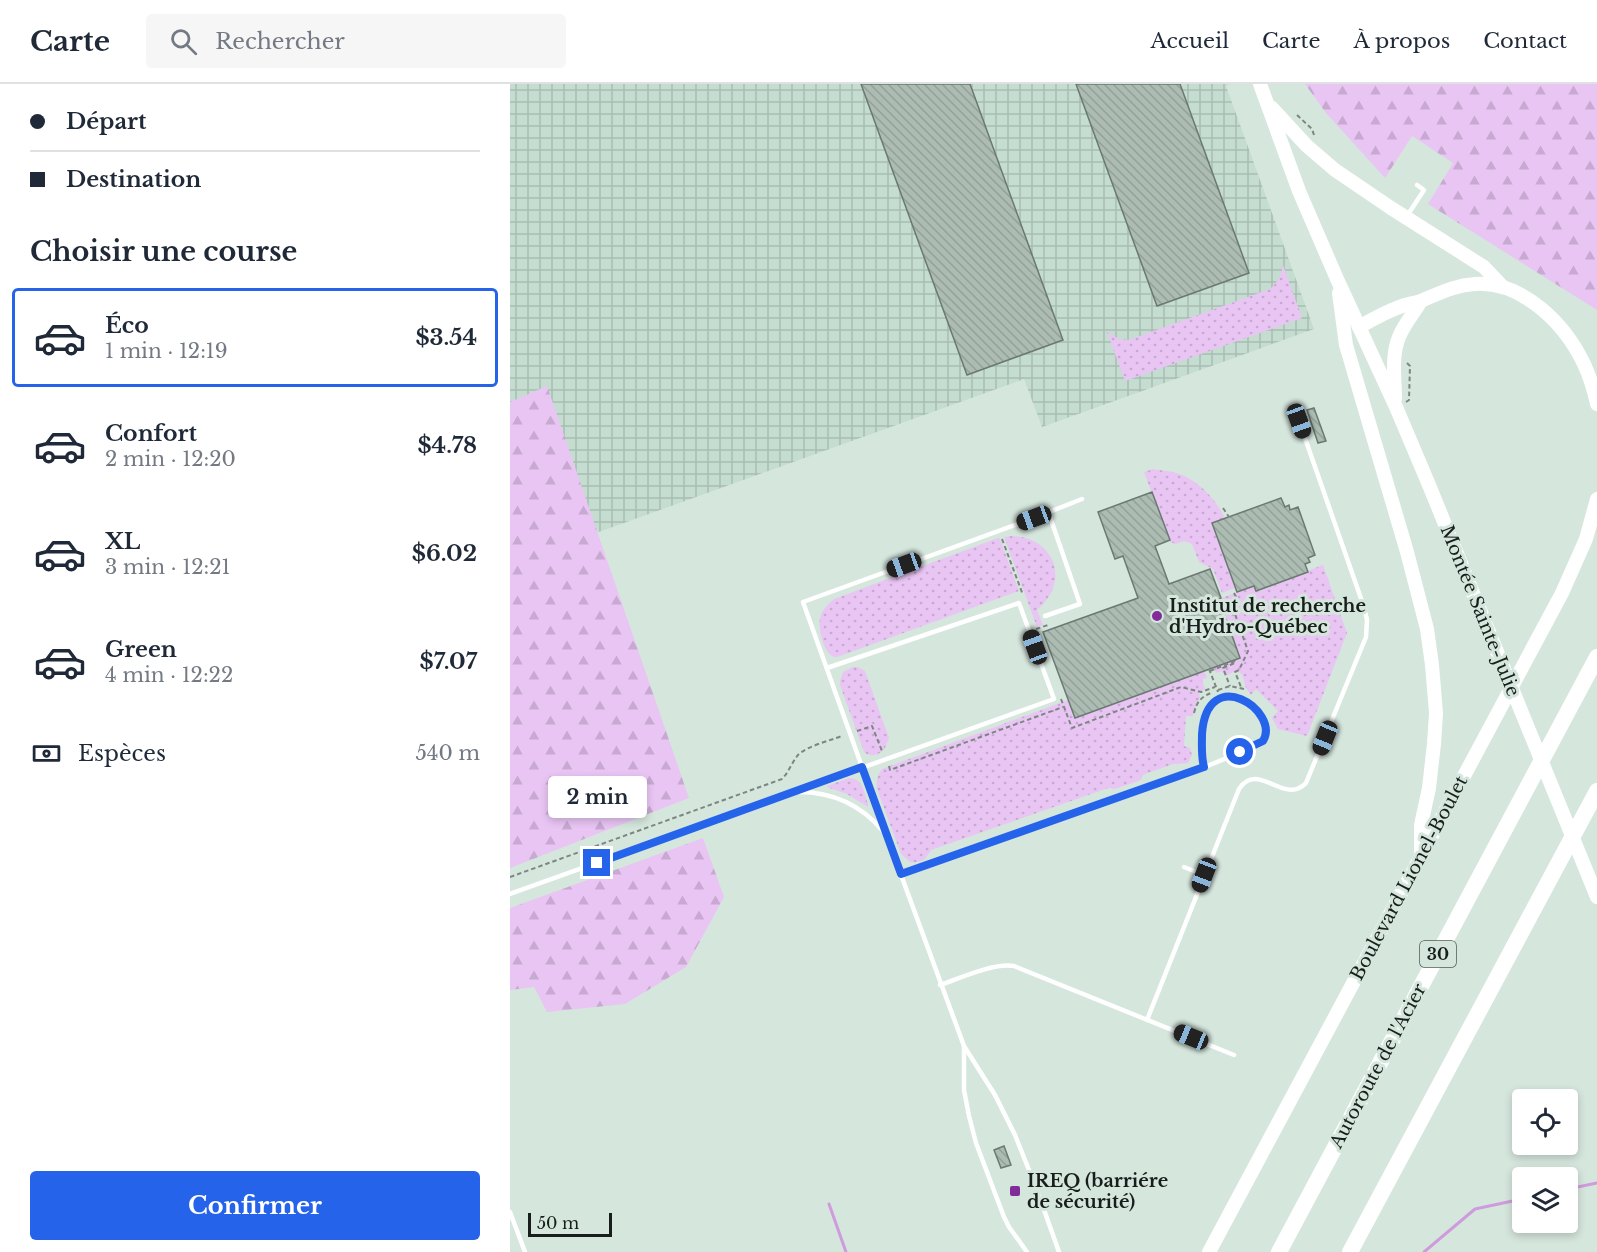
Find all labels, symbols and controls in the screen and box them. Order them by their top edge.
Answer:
search box [146,14,566,68]
text: Carte [30,24,110,59]
icon: search [167,25,200,58]
text: Rechercher [215,28,345,55]
text: Accueil [1151,28,1229,54]
text: Carte [1262,28,1321,54]
text: À propos [1354,28,1450,54]
text: Contact [1483,28,1567,54]
text: Départ [66,108,146,135]
text: Destination [66,166,201,193]
text: Choisir une course [30,235,297,268]
icon: car [33,311,87,365]
text: Éco [105,312,149,339]
text: $3.54 [415,324,477,351]
text: 1 min · 12:19 [105,339,228,363]
car [1284,401,1314,441]
icon: car [33,419,87,473]
text: Confort [105,420,197,447]
text: $4.78 [417,432,477,459]
text: 2 min · 12:20 [105,447,236,471]
car [1014,503,1054,533]
street label: Montée Sainte-Julie [1436,522,1524,700]
icon: car [33,527,87,581]
text: XL [105,528,140,555]
text: $6.02 [412,540,477,567]
car [884,550,924,580]
text: 3 min · 12:21 [105,555,230,579]
place label: Institut de recherche d'Hydro-Québec [1169,595,1366,638]
marker: Institut de recherche d'Hydro-Québec [1150,609,1164,623]
car [1020,627,1050,667]
icon: car [33,635,87,689]
text: Green [105,636,177,663]
text: $7.07 [419,648,477,675]
text: 4 min · 12:22 [105,663,233,687]
car [1310,718,1340,758]
icon: cash [30,737,63,770]
route start [1226,738,1253,765]
text: Espèces [78,740,166,767]
text: 540 m [415,741,480,765]
street label: Boulevard Lionel-Boulet [1346,772,1472,984]
callout: 2 min [548,776,646,818]
text: 2 min [566,785,629,809]
route end [583,849,610,876]
car [1189,855,1219,895]
road number: 30 [1420,941,1456,967]
street label: Autoroute de l'Acier [1325,980,1431,1153]
car [1171,1022,1211,1052]
map controls [1512,1089,1578,1233]
button: locate [1512,1089,1578,1155]
button: layers [1512,1167,1578,1233]
place label: IREQ (barriére de sécurité) [1027,1170,1168,1213]
button: Confirmer [30,1171,480,1240]
marker: IREQ (barriére de sécurité) [1008,1184,1022,1198]
scale bar [528,1210,612,1238]
text: 50 m [537,1213,579,1233]

